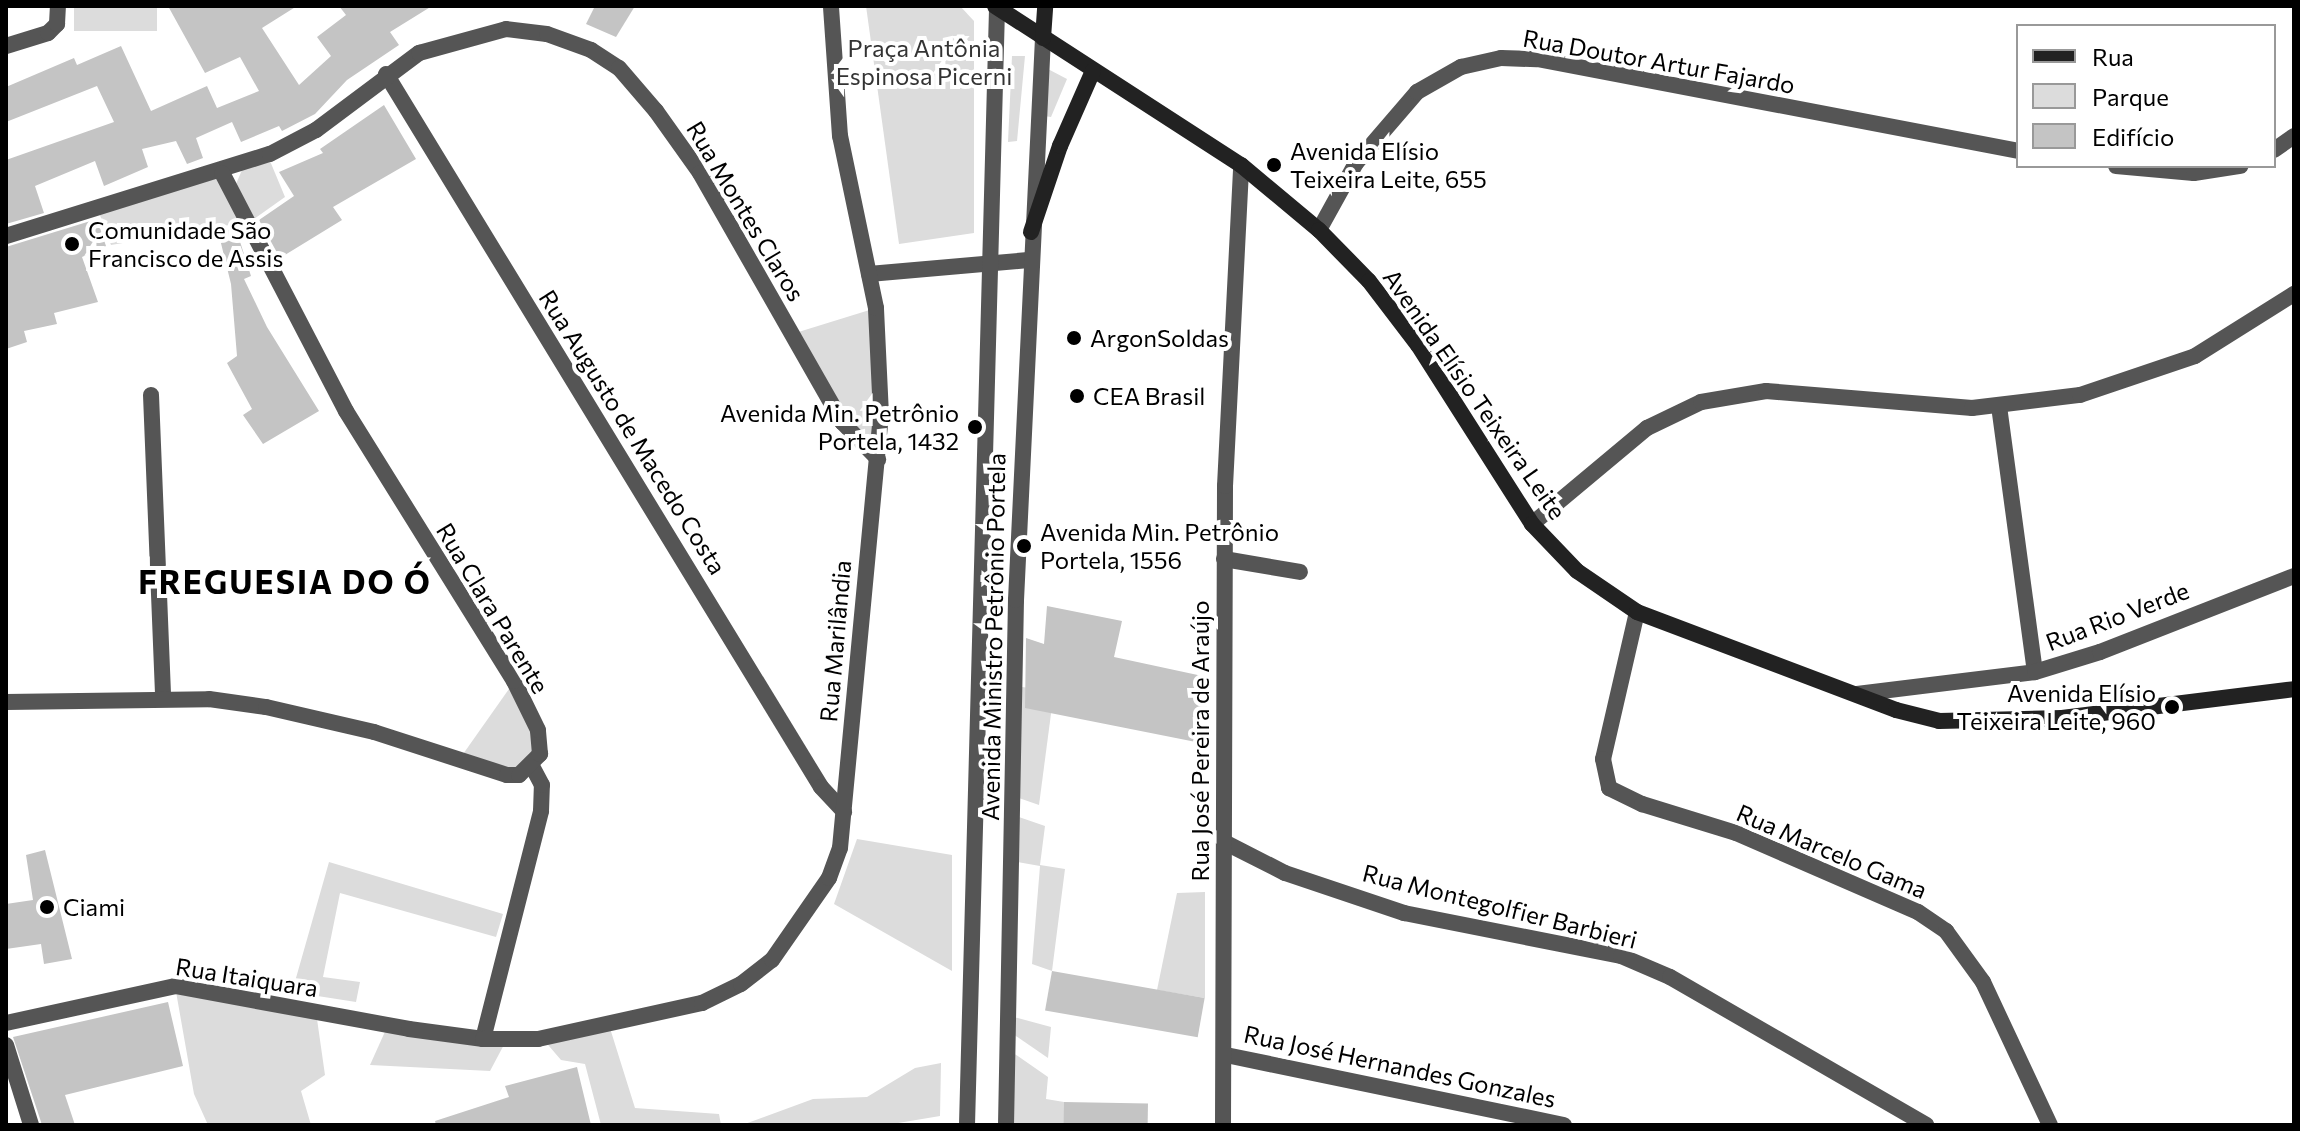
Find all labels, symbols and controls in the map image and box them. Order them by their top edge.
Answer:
street label: Rua Doutor Artur Fajardo [1521,23,1797,99]
legend [2016,24,2276,168]
park label: Praça Antônia Espinosa Picerni [836,34,1012,90]
text: Rua [2092,42,2134,71]
text: Parque [2092,82,2169,111]
street label: Rua Montes Claros [681,116,811,306]
text: Edifício [2092,122,2174,151]
place label: Avenida Elísio Teixeira Leite, 655 [1290,137,1487,193]
marker: Avenida Elísio Teixeira Leite, 655 [1265,156,1283,174]
place label: Comunidade São Francisco de Assis [88,216,283,272]
marker: Comunidade São Francisco de Assis [63,235,81,253]
street label: Avenida Elísio Teixeira Leite [1378,264,1572,524]
street label: Rua Augusto de Macedo Costa [533,285,733,579]
place label: ArgonSoldas [1090,324,1229,352]
marker: ArgonSoldas [1065,329,1083,347]
place label: CEA Brasil [1093,382,1205,410]
marker: CEA Brasil [1068,387,1086,405]
place label: Avenida Min. Petrônio Portela, 1432 [720,399,959,455]
marker: Avenida Min. Petrônio Portela, 1432 [966,418,984,436]
street label: Avenida Ministro Petrônio Portela [975,453,1011,821]
street label: Rua Clara Parente [431,518,555,698]
place label: Avenida Min. Petrônio Portela, 1556 [1040,518,1279,574]
marker: Avenida Min. Petrônio Portela, 1556 [1015,537,1033,555]
street label: Rua Marilândia [814,559,856,723]
district label: FREGUESIA DO Ó [138,562,432,600]
street label: Rua Rio Verde [2041,576,2193,656]
street label: Rua José Pereira de Araújo [1186,600,1214,882]
place label: Avenida Elísio Teixeira Leite, 960 [1956,679,2156,735]
marker: Avenida Elísio Teixeira Leite, 960 [2163,698,2181,716]
street label: Rua Marcelo Gama [1732,798,1932,904]
street label: Rua Montegolfier Barbieri [1360,858,1640,954]
place label: Ciami [63,893,125,921]
marker: Ciami [38,898,56,916]
street label: Rua Itaiquara [174,952,320,1002]
street label: Rua José Hernandes Gonzales [1242,1019,1558,1113]

